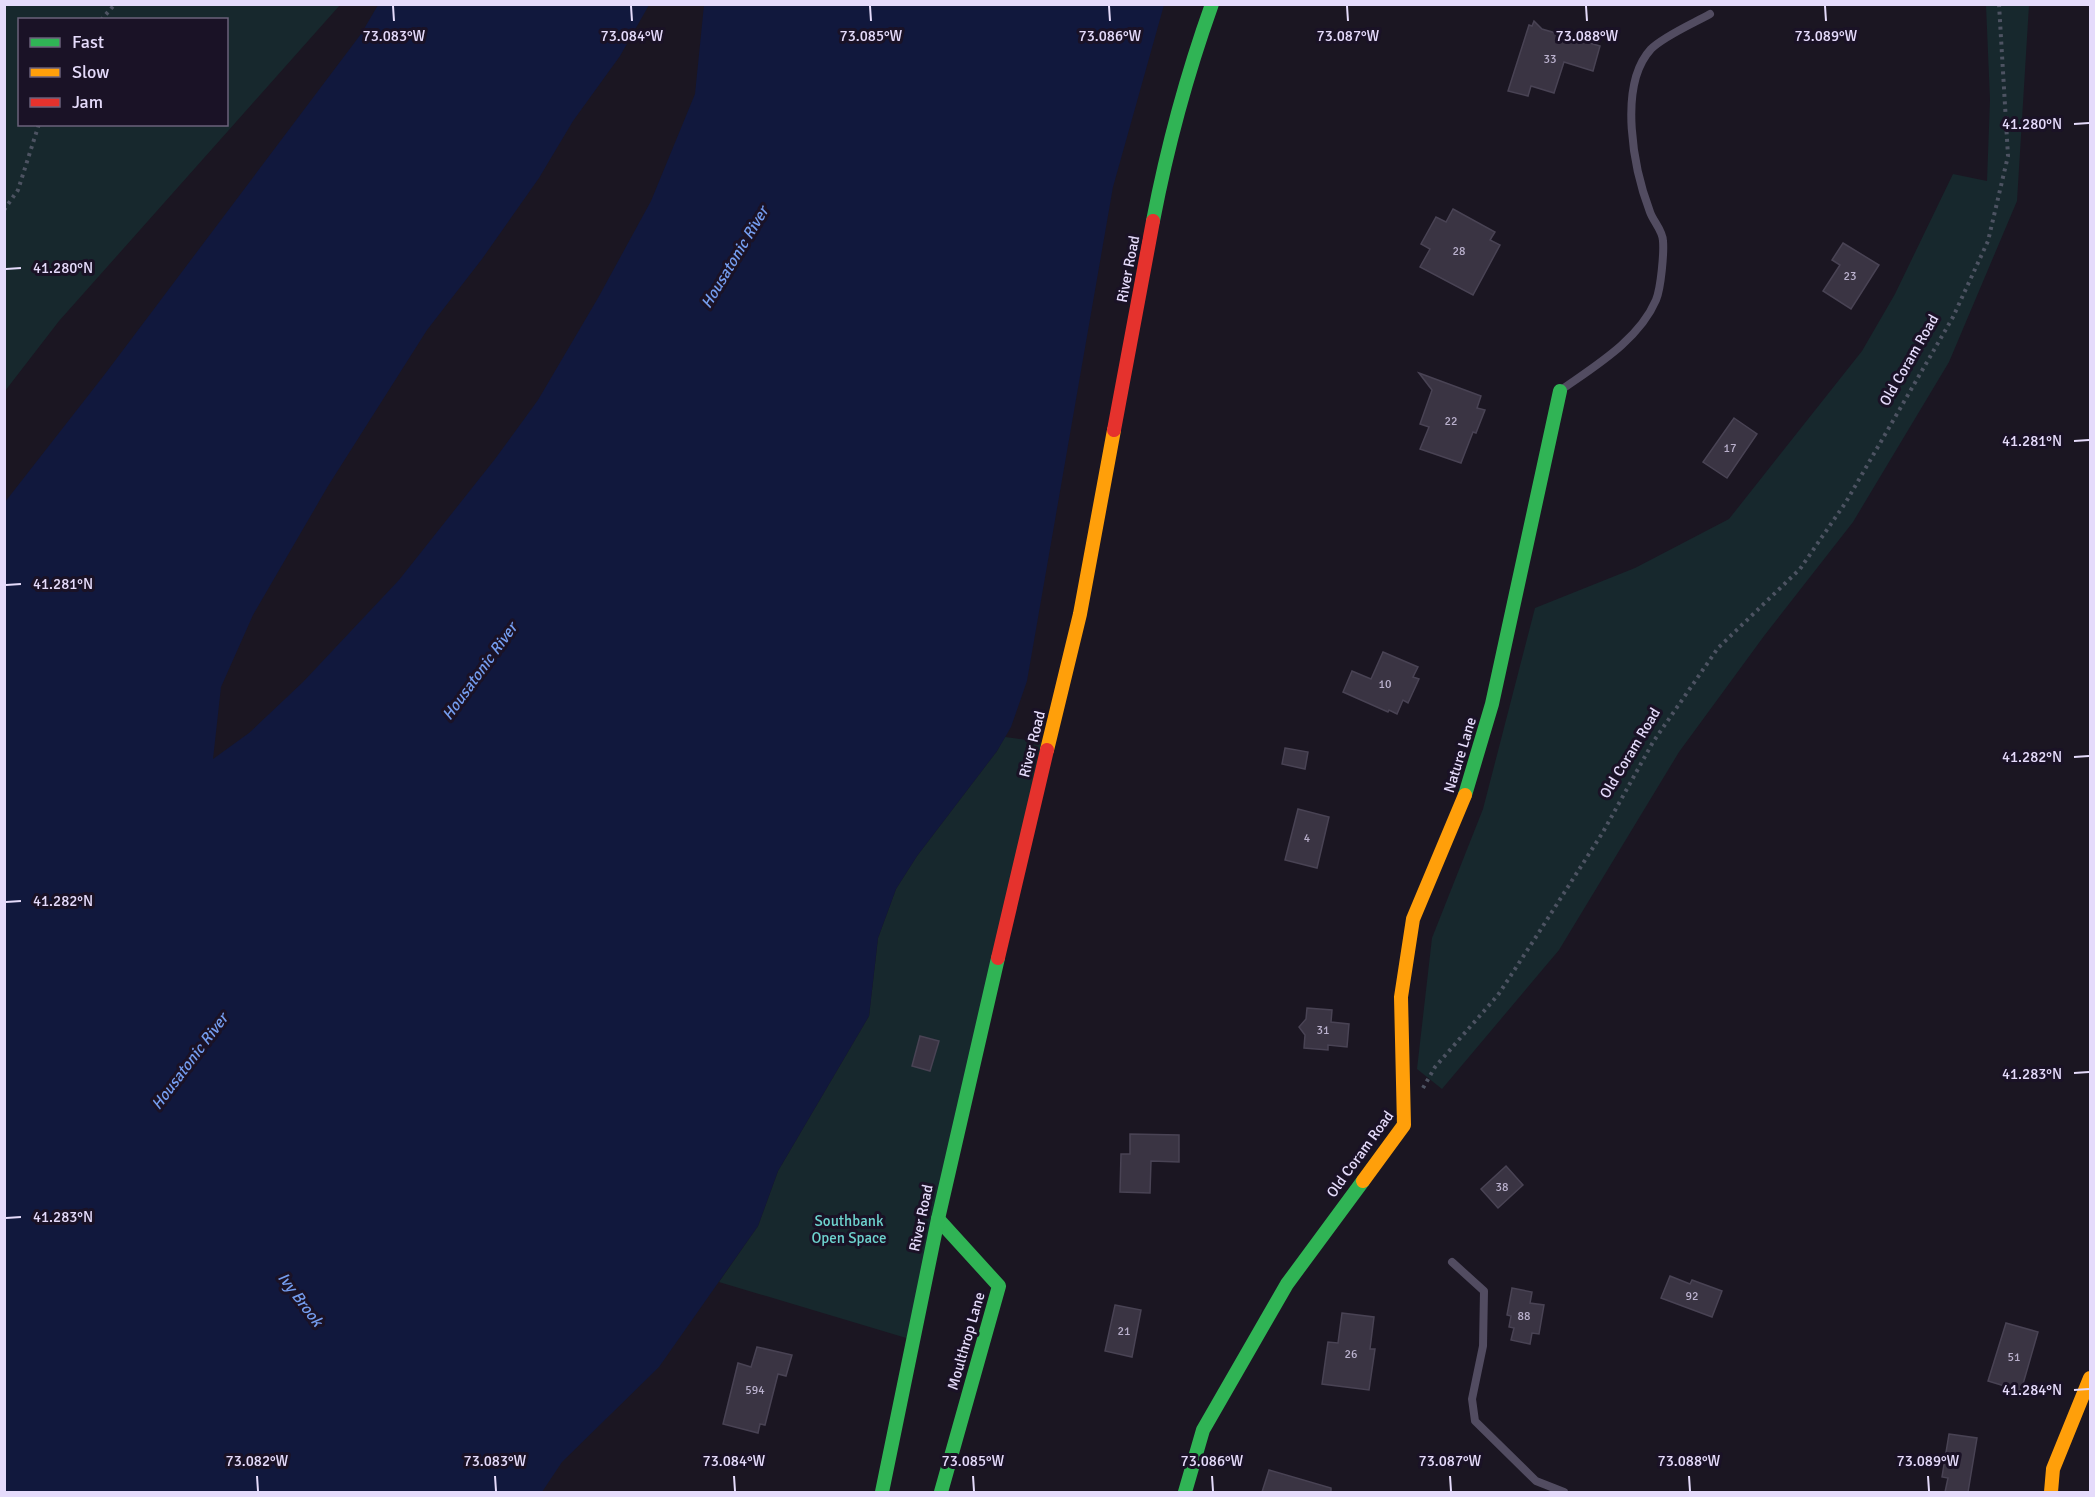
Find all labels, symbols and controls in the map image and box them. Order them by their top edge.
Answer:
legend [18,18,228,126]
text: 73.083°W [363,27,426,45]
text: 73.084°W [601,27,664,45]
text: 73.085°W [840,27,903,45]
text: 73.086°W [1079,27,1142,45]
text: 73.087°W [1317,27,1380,45]
text: 73.088°W [1556,27,1619,45]
text: 73.089°W [1795,27,1858,45]
text: Fast [72,31,104,53]
house number: 33 [1544,52,1556,67]
text: Slow [72,61,109,83]
text: Jam [72,91,103,113]
text: 41.280°N [2002,115,2062,133]
water label: Housatonic River [697,201,774,312]
street label: River Road [1113,234,1143,304]
house number: 28 [1453,244,1465,259]
text: 41.280°N [33,259,93,277]
house number: 23 [1844,269,1856,284]
street label: Old Coram Road [1876,311,1942,409]
house number: 22 [1445,414,1457,429]
text: 41.281°N [2002,432,2062,450]
house number: 17 [1724,441,1736,456]
text: 41.281°N [33,575,93,593]
water label: Housatonic River [438,617,523,724]
house number: 10 [1379,677,1391,692]
street label: Old Coram Road [1596,704,1664,802]
street label: River Road [1015,709,1049,779]
street label: Nature Lane [1440,715,1480,795]
text: 41.282°N [2002,748,2062,766]
house number: 4 [1304,831,1311,846]
text: 41.282°N [33,892,93,910]
water label: Housatonic River [147,1008,234,1114]
house number: 31 [1317,1023,1329,1038]
text: 41.283°N [2002,1065,2062,1083]
street label: Old Coram Road [1323,1107,1397,1201]
house number: 38 [1496,1180,1508,1195]
street label: River Road [905,1183,937,1253]
text: 41.283°N [33,1208,93,1226]
park label: Southbank Open Space [811,1212,887,1247]
water label: Ivy Brook [273,1269,328,1332]
house number: 92 [1686,1289,1698,1304]
street label: Moulthrop Lane [943,1290,989,1392]
house number: 88 [1518,1309,1530,1324]
house number: 21 [1118,1324,1130,1339]
house number: 26 [1345,1347,1357,1362]
house number: 51 [2008,1350,2020,1365]
text: 41.284°N [2002,1381,2062,1399]
house number: 594 [745,1383,765,1398]
text: 73.082°W [226,1452,289,1470]
text: 73.083°W [464,1452,527,1470]
text: 73.084°W [703,1452,766,1470]
text: 73.085°W [942,1452,1005,1470]
text: 73.086°W [1181,1452,1244,1470]
text: 73.087°W [1419,1452,1482,1470]
text: 73.088°W [1658,1452,1721,1470]
text: 73.089°W [1897,1452,1960,1470]

